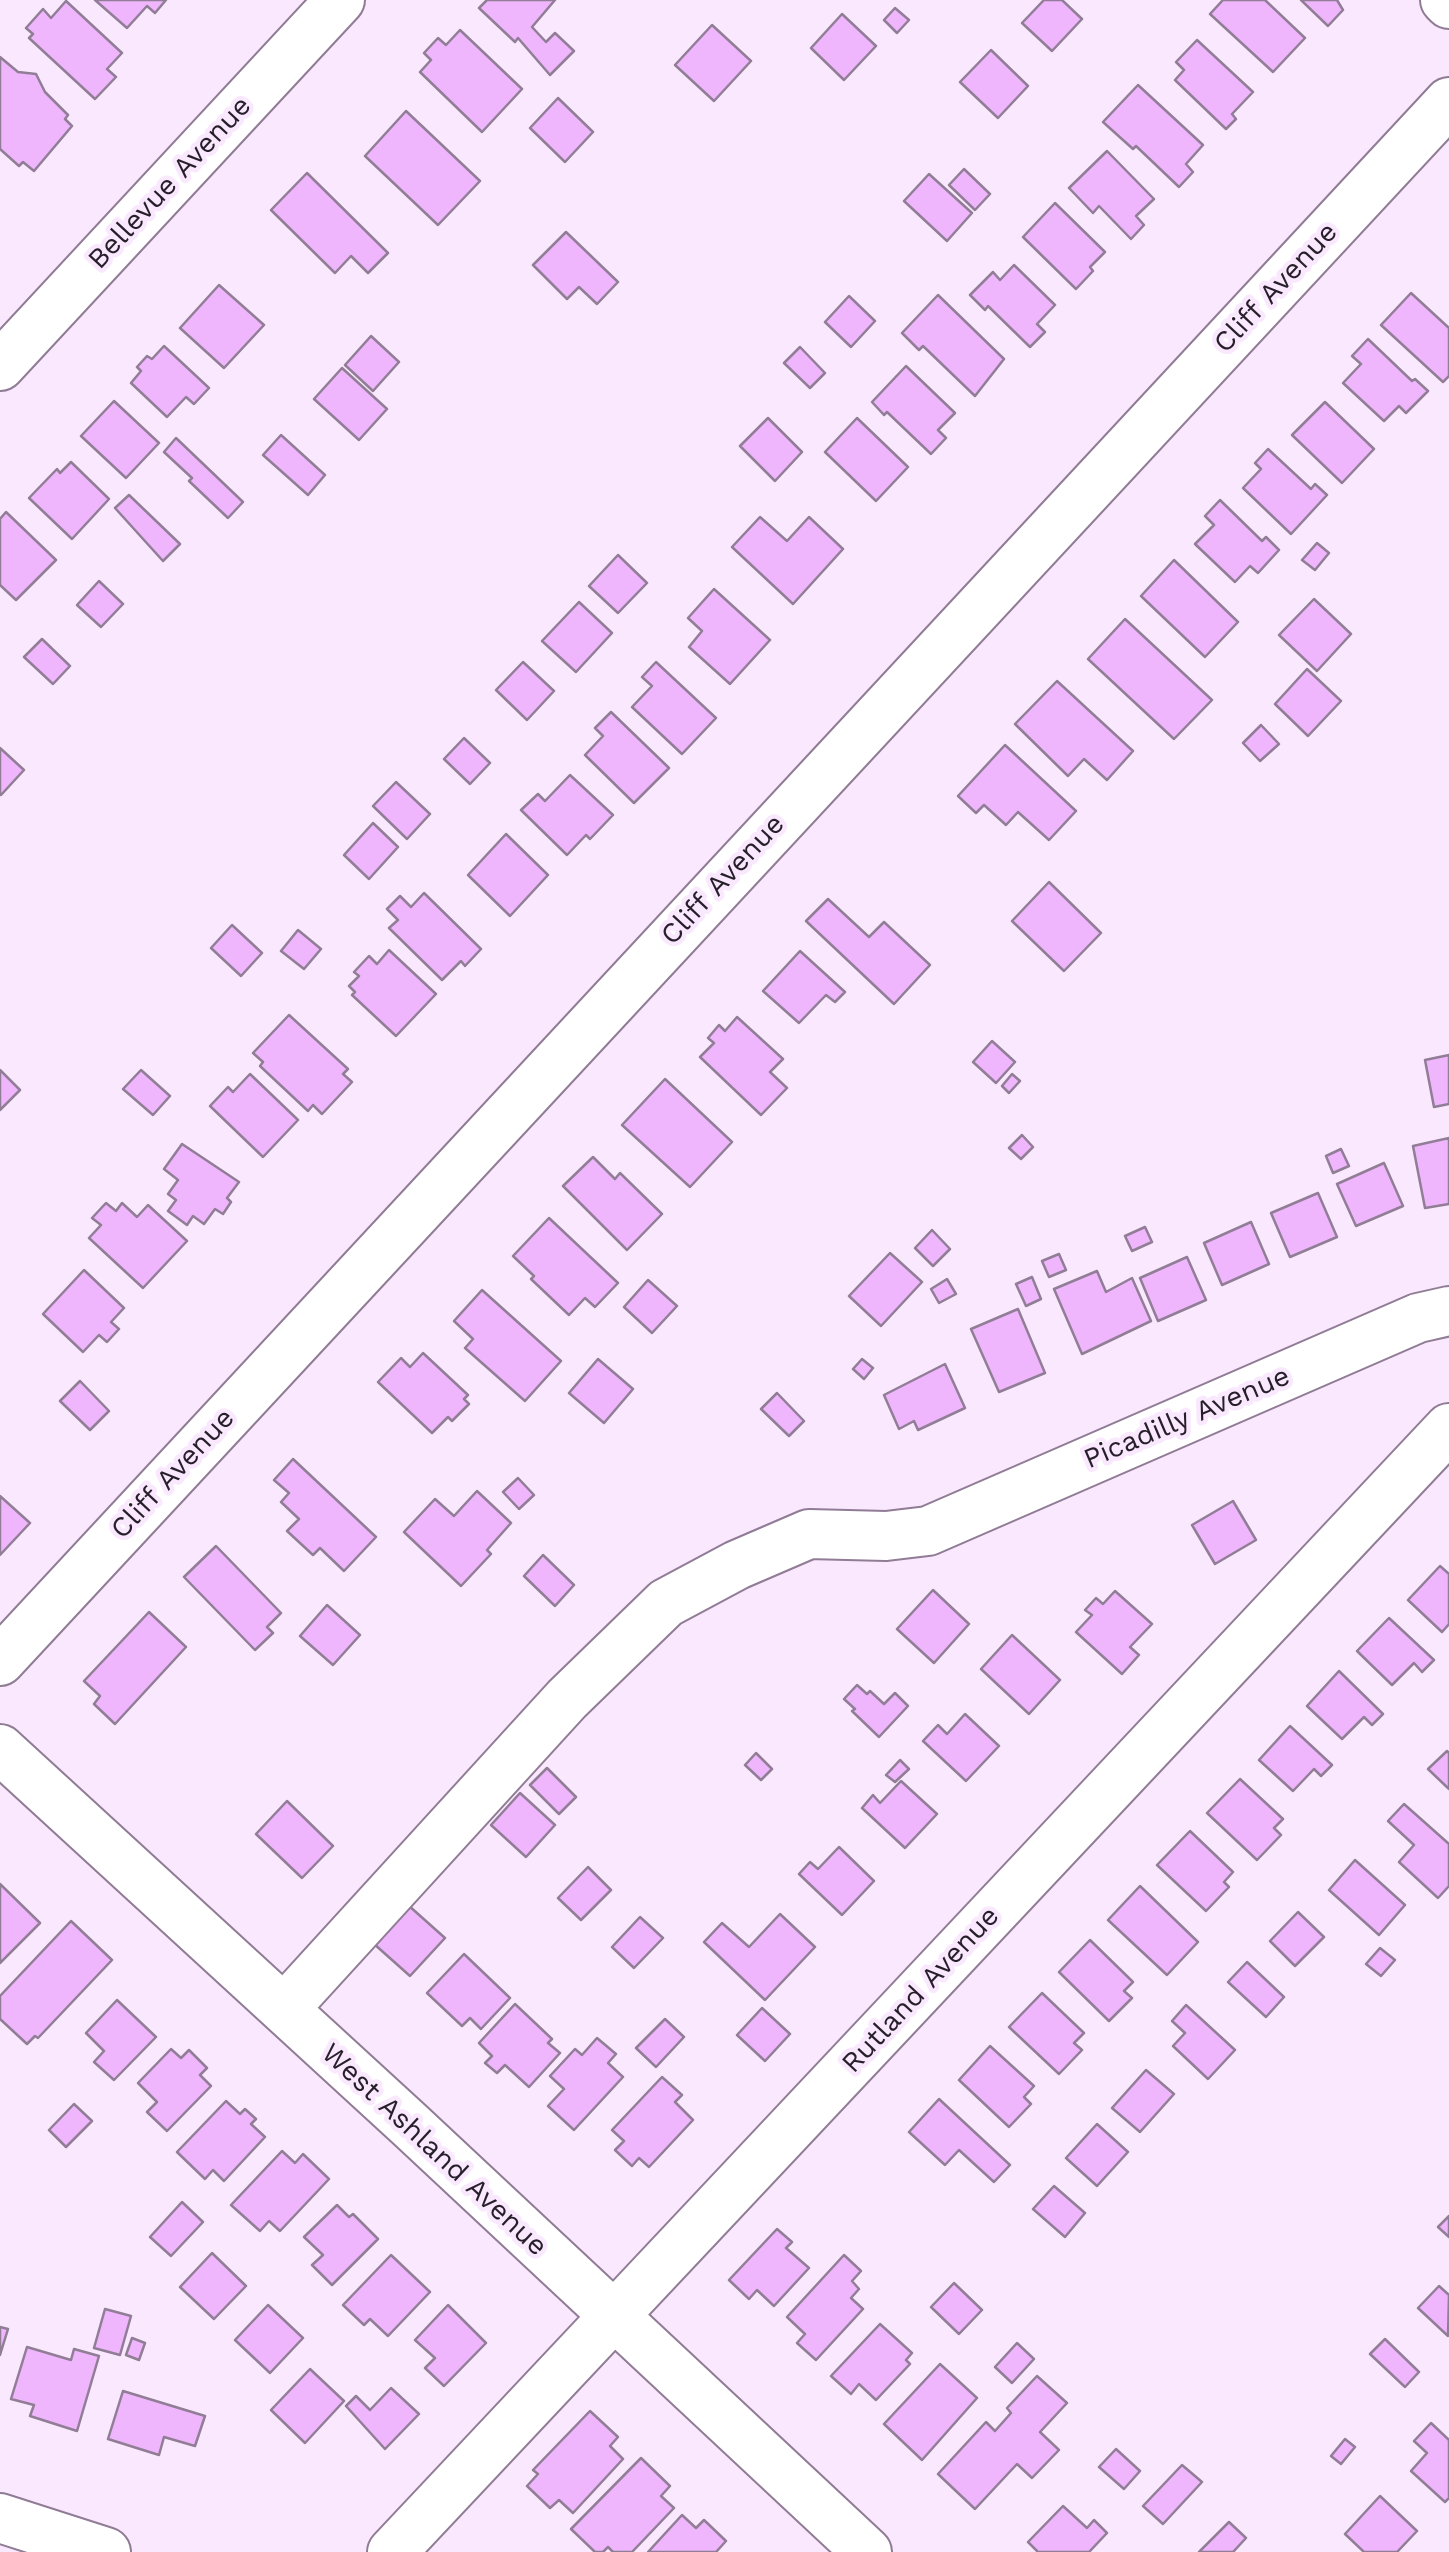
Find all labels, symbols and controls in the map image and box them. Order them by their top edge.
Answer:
street label: Bellevue Avenue [81,90,259,276]
street label: Cliff Avenue [1207,216,1345,360]
street label: Cliff Avenue [654,808,792,952]
street label: Picadilly Avenue [1079,1359,1295,1477]
street label: Cliff Avenue [104,1402,242,1546]
street label: Rutland Avenue [835,1900,1007,2080]
street label: West Ashland Avenue [314,2037,554,2263]

